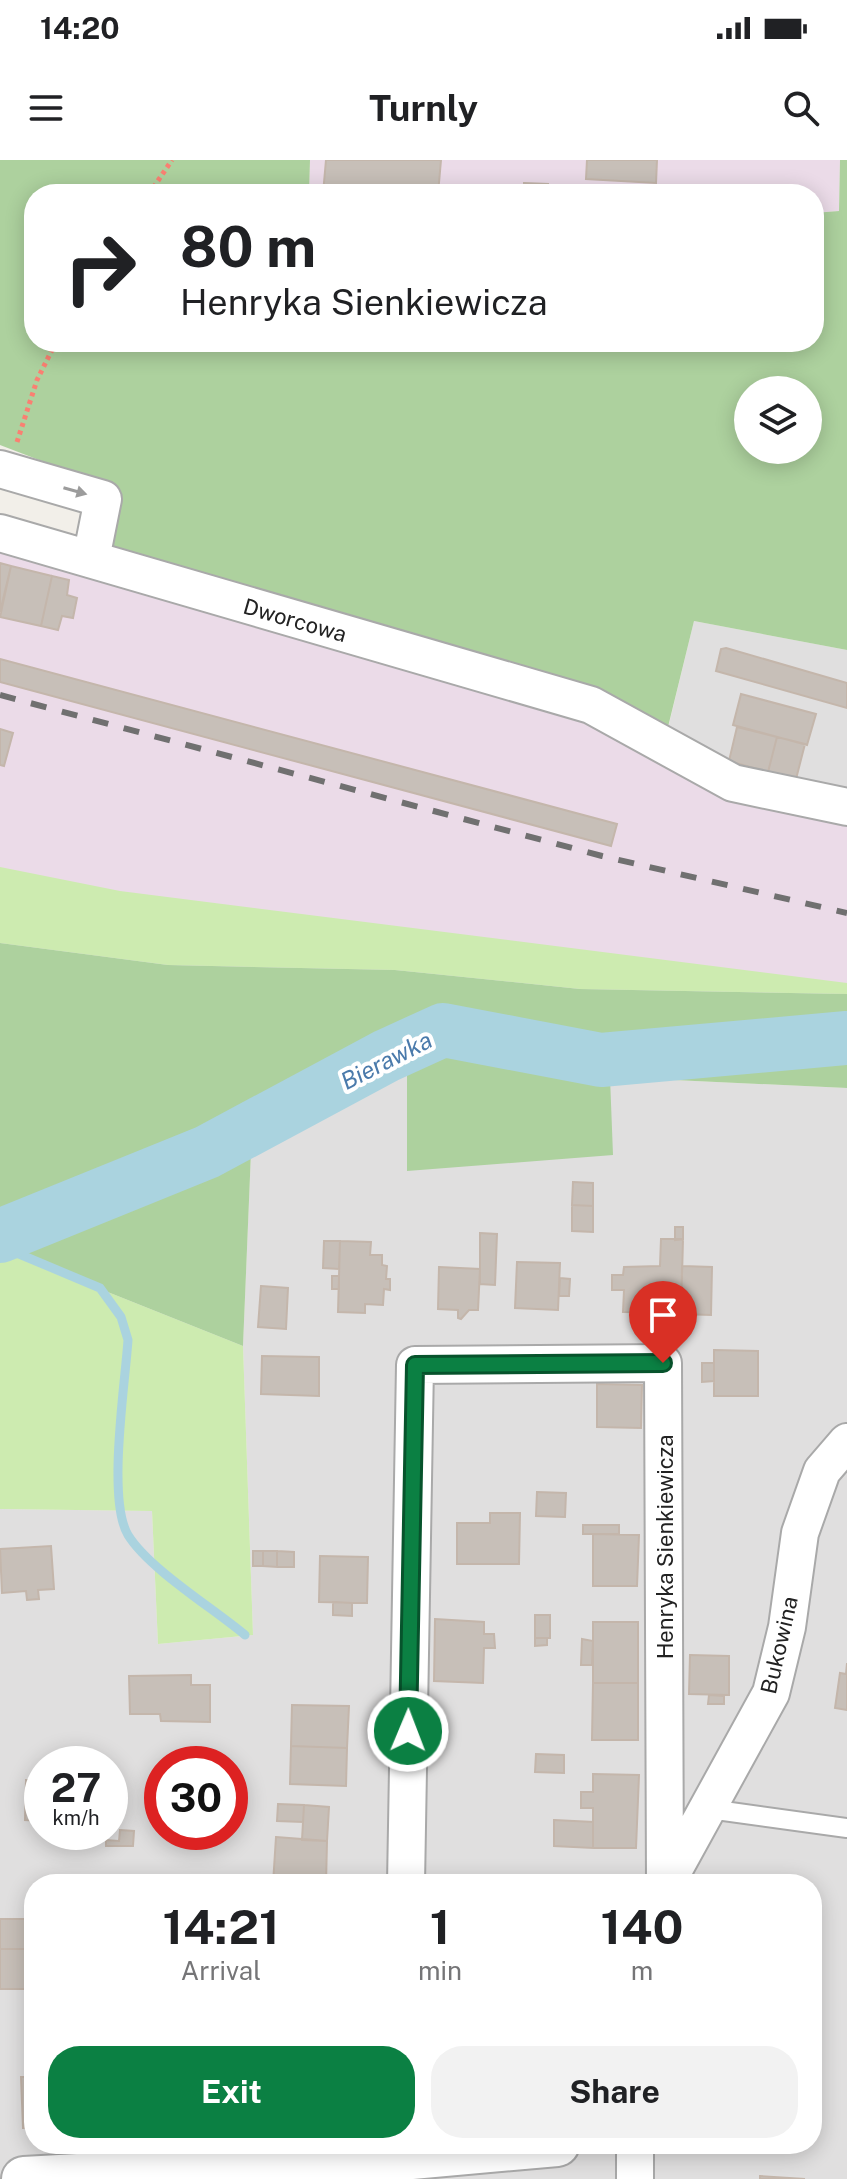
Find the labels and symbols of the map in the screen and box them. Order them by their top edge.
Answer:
one-way arrow [63,485,87,498]
street label: Dworcowa [240,593,350,647]
water label: Bierawka [336,1025,436,1095]
pin [629,1281,697,1363]
street label: Henryka Sienkiewicza [652,1435,678,1659]
street label: Bukowina [755,1594,803,1696]
position arrow [366,1689,450,1773]
speed limit sign: 30 [144,1746,248,1850]

